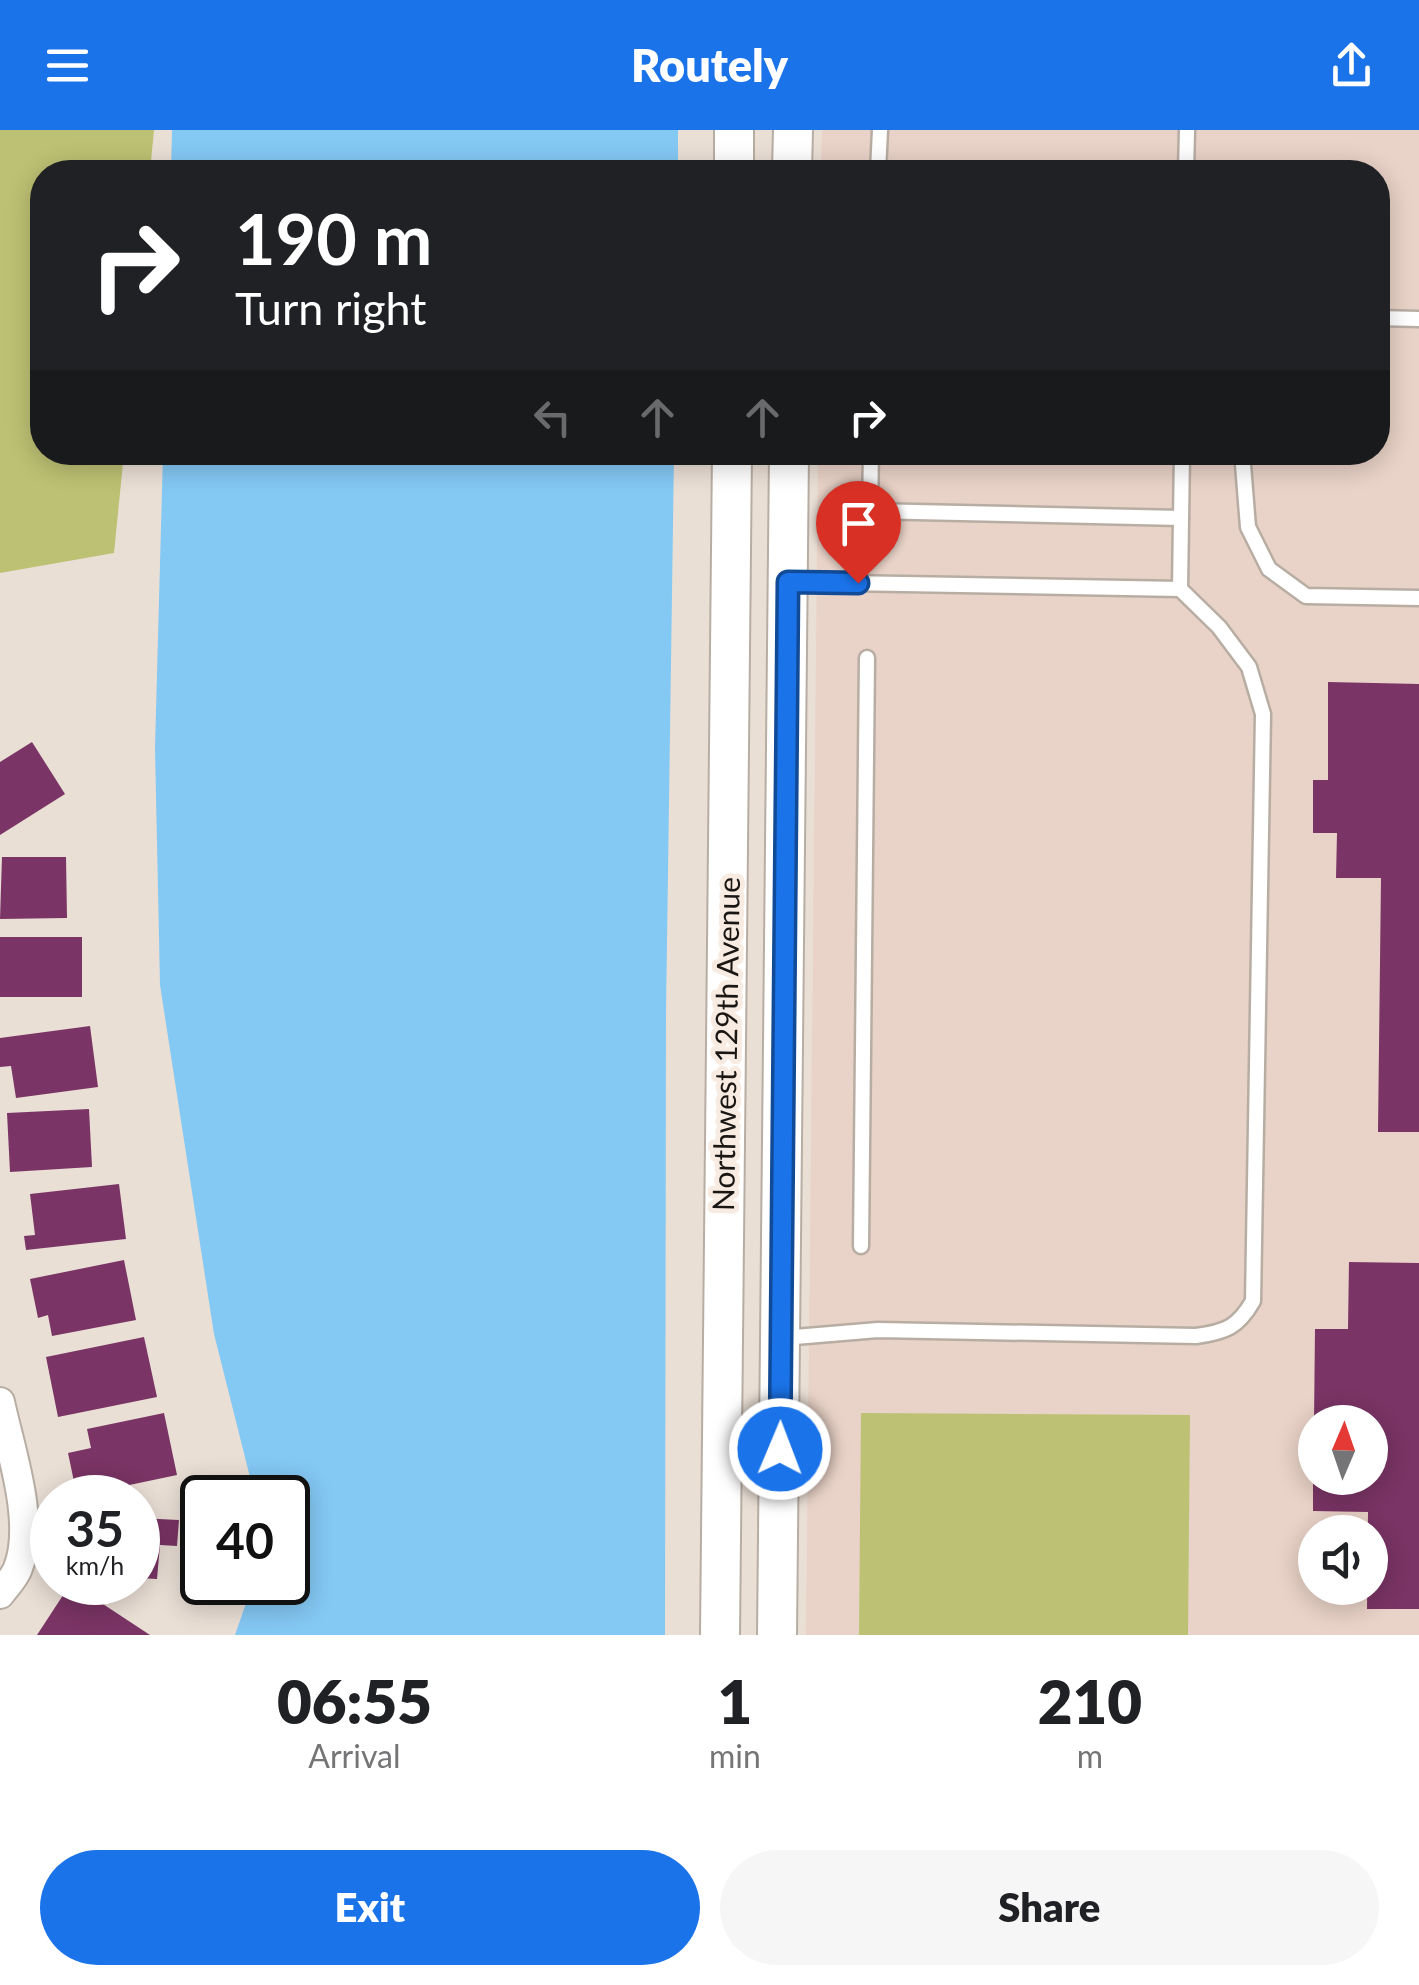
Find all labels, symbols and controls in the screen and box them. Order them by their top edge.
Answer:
icon: menu [40,38,95,93]
text: Routely [631,38,788,92]
icon: share [1324,38,1379,93]
text: 190 m [235,196,432,280]
icon: right [70,200,200,330]
text: Turn right [235,281,426,335]
icon: left [525,390,580,445]
icon: ahead [630,390,685,445]
icon: ahead [735,390,790,445]
icon: right [840,390,895,445]
pin [816,481,901,584]
icon: arrive [831,496,886,551]
street label: Northwest 129th Avenue [704,877,746,1211]
position arrow [728,1397,832,1501]
north arrow [1298,1405,1388,1495]
map controls [1298,1405,1388,1605]
speed limit sign: 40 [180,1475,310,1605]
text: 35 [66,1498,124,1558]
button: sound [1298,1515,1388,1605]
text: km/h [66,1550,124,1580]
text: 06:55 [277,1665,432,1737]
text: 1 [717,1665,752,1737]
text: 210 [1038,1665,1142,1737]
text: Arrival [308,1736,401,1775]
text: min [709,1736,761,1775]
text: m [1077,1736,1103,1775]
button: Exit [40,1850,700,1965]
button: Share [720,1850,1379,1965]

